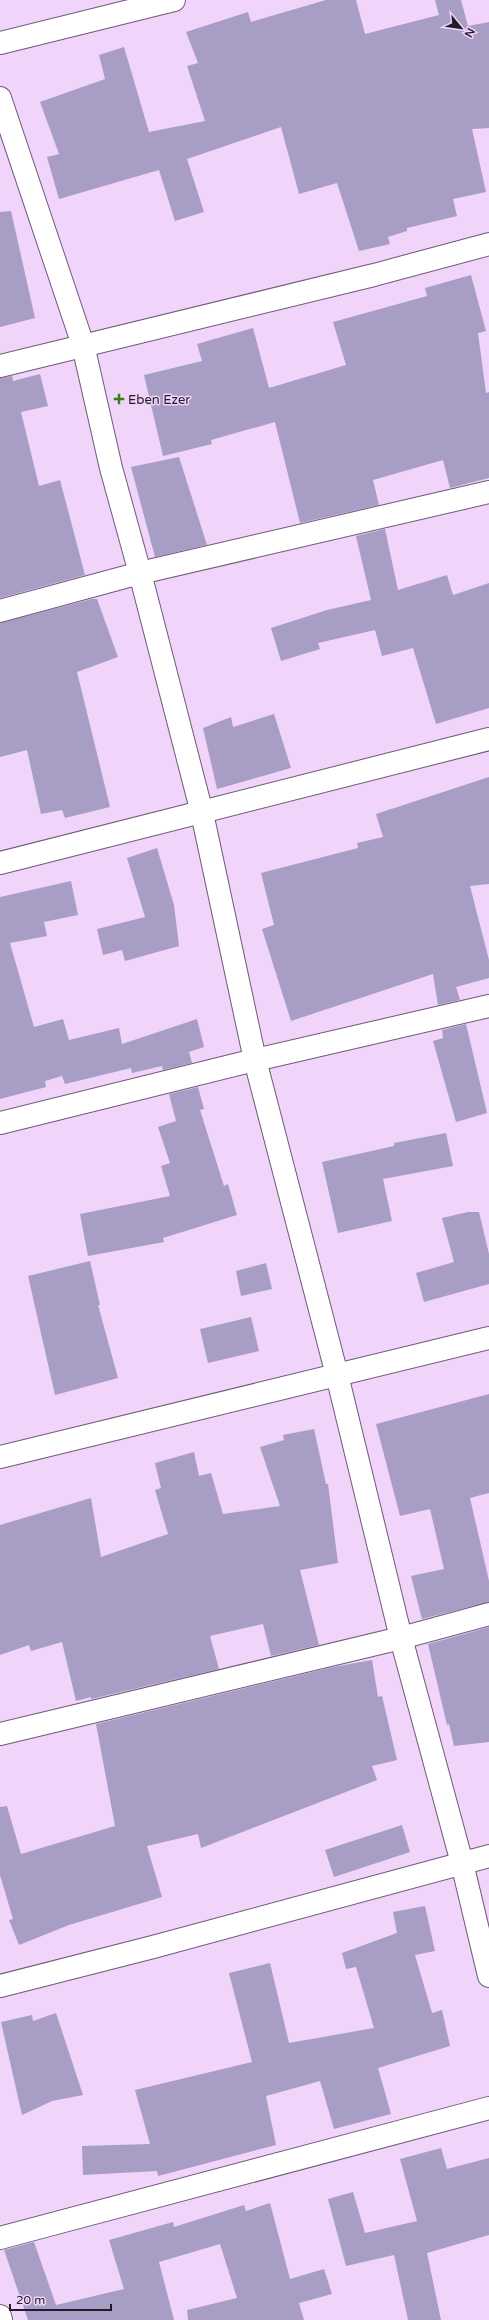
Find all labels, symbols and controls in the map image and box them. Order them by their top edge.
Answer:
north arrow [441,8,481,48]
text: N [461,26,477,40]
place label: Eben Ezer [128,392,190,408]
marker: Eben Ezer [113,393,125,405]
scale bar [10,2286,111,2312]
text: 20 m [16,2293,45,2307]

